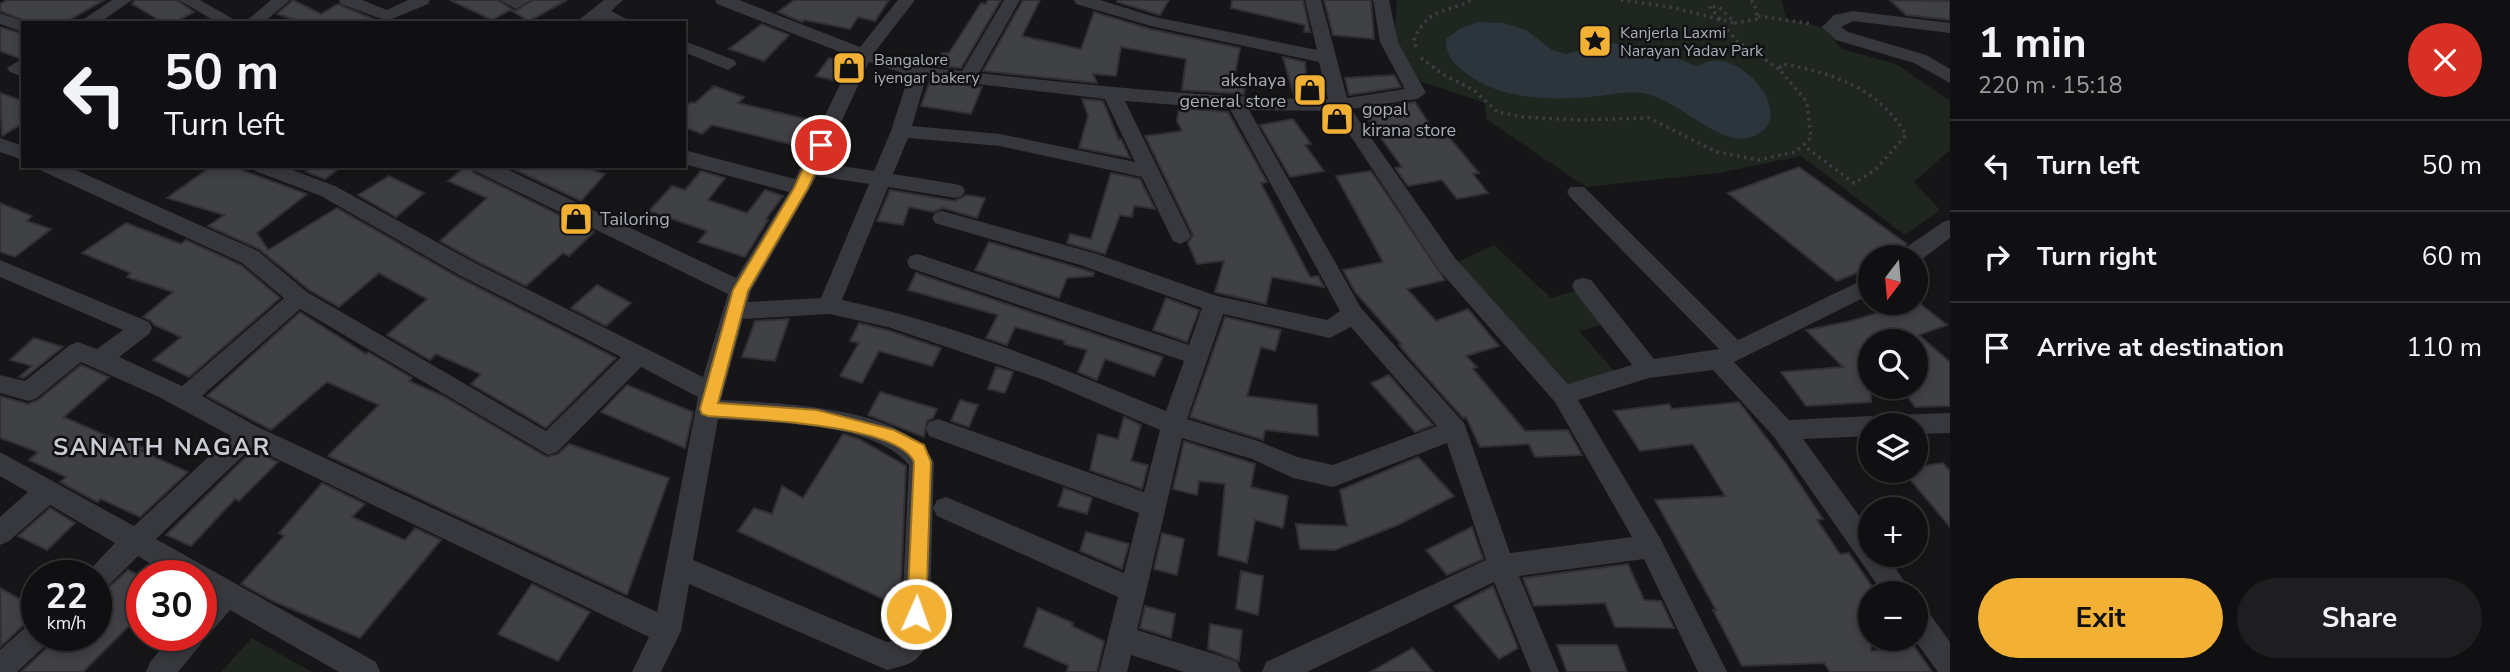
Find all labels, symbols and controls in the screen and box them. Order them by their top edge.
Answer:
text: 1 min [1978,15,2087,72]
place icon: Kanjerla Laxmi Narayan Yadav Park [1576,22,1614,60]
place label: Kanjerla Laxmi Narayan Yadav Park [1620,22,1764,62]
button: close [2408,23,2482,97]
text: 50 m [164,39,279,106]
icon: left [49,49,140,140]
shop icon: Bangalore iyengar bakery [830,49,868,87]
place label: Bangalore iyengar bakery [874,49,980,89]
place label: akshaya general store [1180,68,1286,113]
text: 220 m · 15:18 [1978,70,2123,101]
shop icon: akshaya general store [1291,71,1329,109]
place label: gopal kirana store [1362,97,1456,142]
shop icon: gopal kirana store [1318,100,1356,138]
text: Turn left [164,103,284,146]
pin [791,115,851,175]
icon: arrive [802,126,840,164]
icon: left [1978,147,2016,185]
text: Turn left [2037,148,2140,183]
text: 50 m [2422,148,2482,183]
shop icon: Tailoring [557,200,595,238]
place label: Tailoring [600,207,670,231]
icon: right [1978,238,2016,276]
text: Turn right [2037,239,2156,274]
text: 60 m [2422,239,2482,274]
north arrow [1858,245,1928,315]
map controls [1858,245,1928,651]
button: search [1858,329,1928,399]
icon: arrive [1978,329,2016,367]
text: Arrive at destination [2037,330,2284,365]
text: 110 m [2406,330,2482,365]
button: layers [1858,413,1928,483]
district label: SANATH NAGAR [53,431,271,463]
button: + [1858,497,1928,567]
speed limit sign: 30 [126,560,217,651]
text: 22 [45,573,88,620]
position arrow [879,577,953,651]
button: Exit [1978,578,2223,658]
button: Share [2237,578,2482,658]
button: − [1858,581,1928,651]
text: km/h [47,611,86,635]

